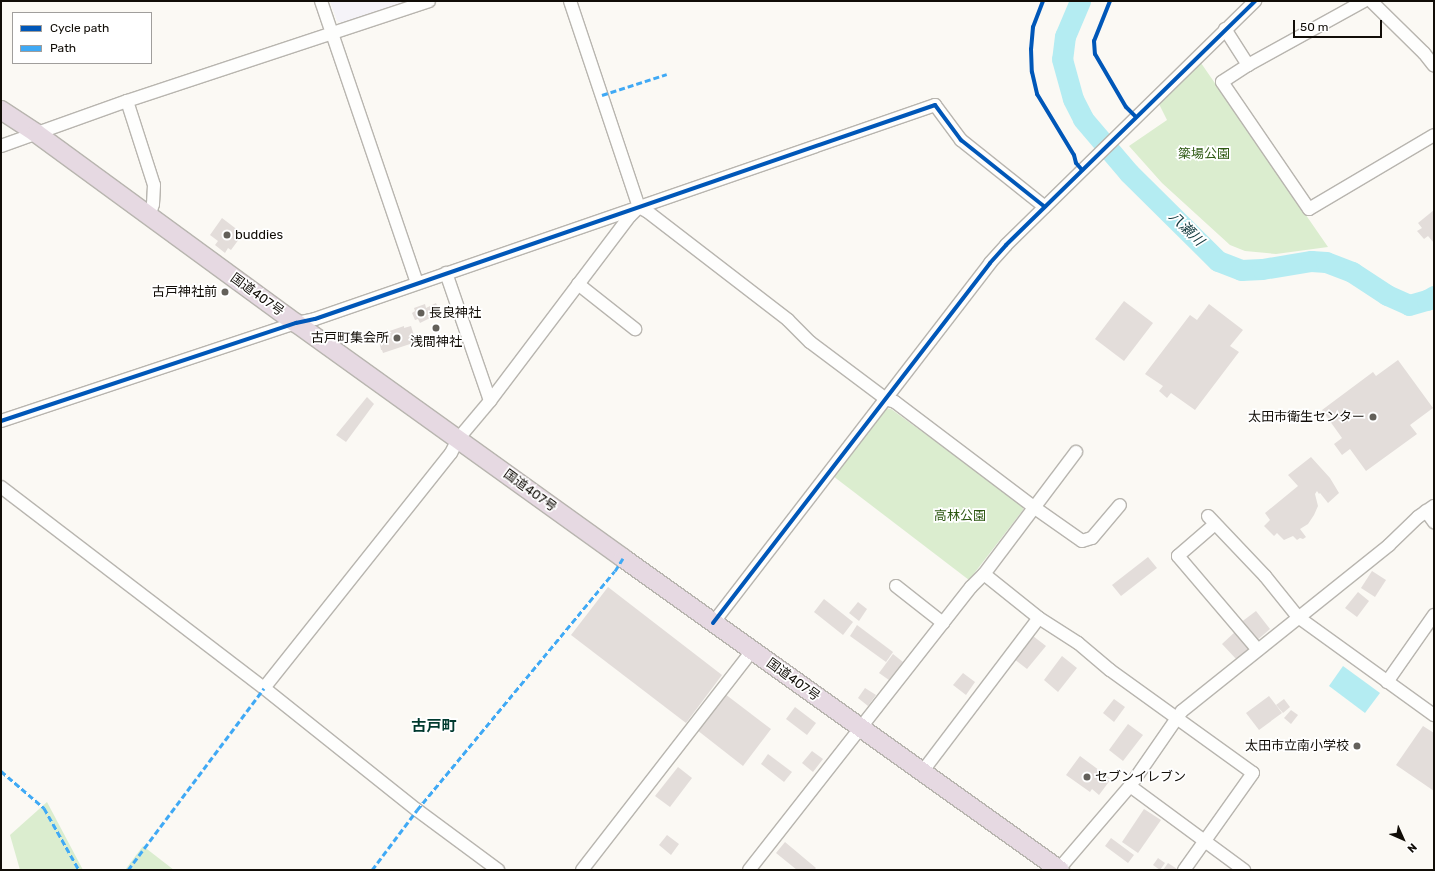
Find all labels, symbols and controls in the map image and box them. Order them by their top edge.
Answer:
legend [12,12,152,64]
scale bar [1295,12,1384,38]
text: 50 m [1300,20,1328,34]
text: Cycle path [50,21,109,35]
text: Path [50,41,76,55]
park label: 簗場公園 [1178,146,1230,162]
water label: 八瀬川 [1165,208,1207,250]
place label: buddies [235,227,283,243]
marker: buddies [222,230,232,240]
street label: 国道407号 [227,270,287,320]
place label: 古戸神社前 [152,284,217,300]
marker: 古戸神社前 [220,287,230,297]
place label: 長良神社 [429,305,481,321]
marker: 長良神社 [416,308,426,318]
marker: 浅間神社 [431,323,441,333]
place label: 古戸町集会所 [311,330,389,346]
marker: 古戸町集会所 [392,333,402,343]
place label: 浅間神社 [410,334,462,350]
place label: 太田市衛生センター [1248,409,1365,425]
marker: 太田市衛生センター [1368,412,1378,422]
street label: 国道407号 [500,466,560,516]
park label: 高林公園 [934,508,986,524]
street label: 国道407号 [763,655,823,705]
district label: 古戸町 [412,718,456,736]
place label: 太田市立南小学校 [1245,738,1349,754]
marker: 太田市立南小学校 [1352,741,1362,751]
place label: セブンイレブン [1095,769,1186,785]
marker: セブンイレブン [1082,772,1092,782]
north arrow [1383,819,1423,859]
text: N [1404,840,1419,855]

